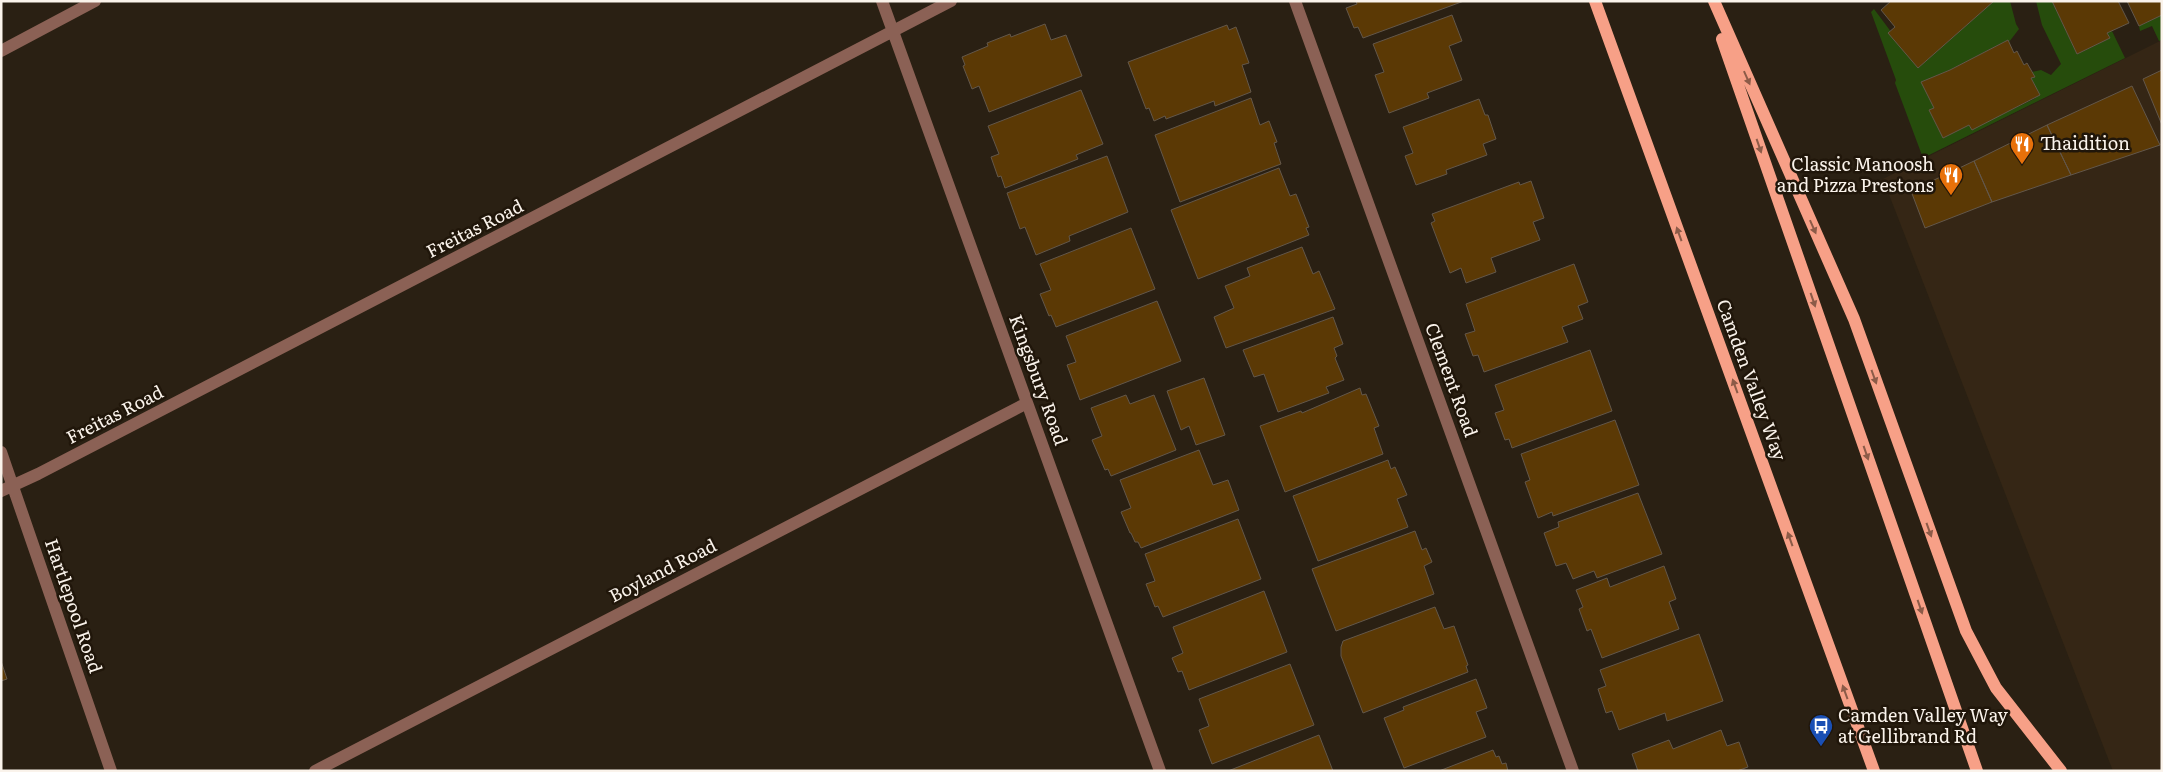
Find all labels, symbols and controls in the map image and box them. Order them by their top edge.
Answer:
one-way arrow [1744,71,1752,85]
place label: Thaidition [2040,129,2130,156]
restaurant icon: Thaidition [2009,131,2035,165]
one-way arrow [1756,139,1764,154]
place label: Classic Manoosh and Pizza Prestons [1777,150,1934,198]
restaurant icon: Classic Manoosh and Pizza Prestons [1938,162,1964,196]
street label: Freitas Road [421,192,528,264]
one-way arrow [1809,220,1817,234]
one-way arrow [1675,226,1682,241]
one-way arrow [1809,293,1817,308]
street label: Camden Valley Way [1711,295,1794,465]
street label: Kingsbury Road [1003,310,1076,449]
street label: Clement Road [1419,319,1486,440]
one-way arrow [1870,370,1878,385]
street label: Freitas Road [61,378,168,450]
one-way arrow [1731,379,1738,394]
one-way arrow [1863,446,1870,461]
one-way arrow [1925,523,1933,538]
street label: Boyland Road [604,531,721,608]
one-way arrow [1786,531,1794,546]
street label: Hartlepool Road [39,535,110,676]
one-way arrow [1916,600,1924,615]
one-way arrow [1841,684,1849,699]
place label: Camden Valley Way at Gellibrand Rd [1838,701,2009,749]
bus stop icon: Camden Valley Way at Gellibrand Rd [1808,713,1834,747]

